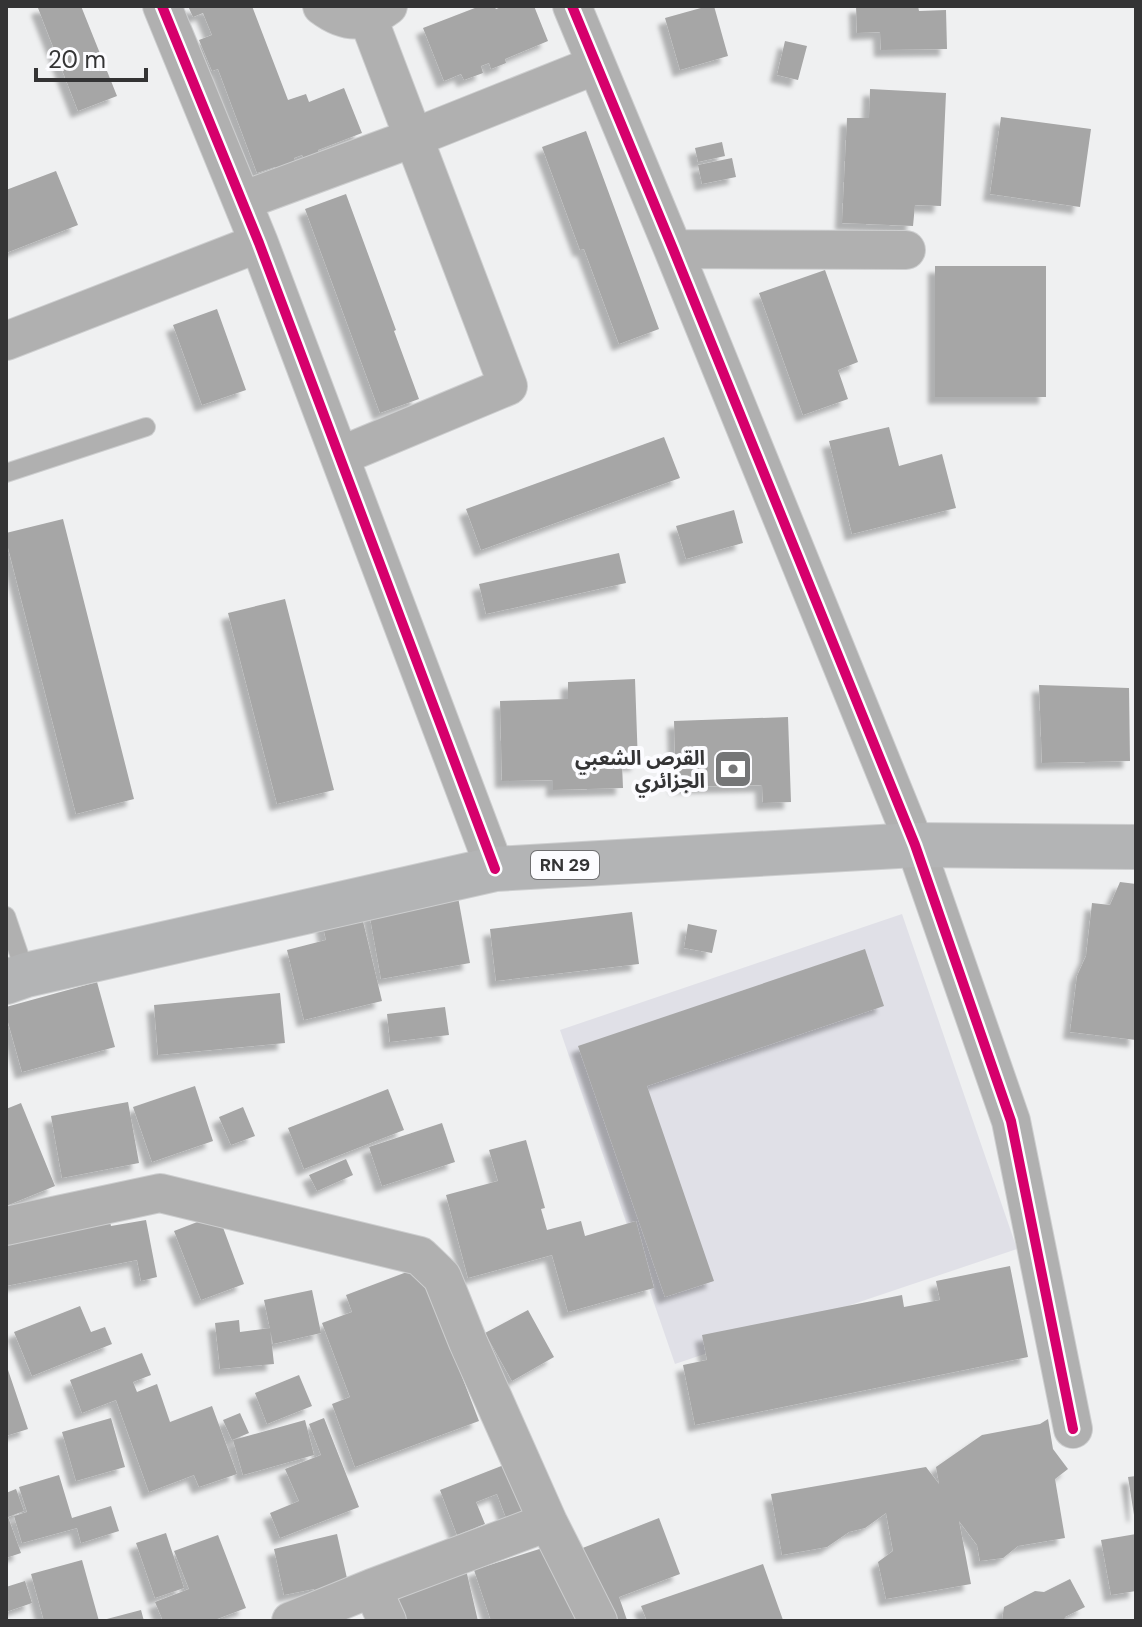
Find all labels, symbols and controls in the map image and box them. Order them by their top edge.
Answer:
scale bar [36,32,146,82]
text: 20 m [48,44,106,75]
place label: القرص الشعبي الجزائري [575,745,705,798]
bank icon: القرص الشعبي الجزائري [712,748,754,790]
road number: RN 29 [531,851,599,879]

